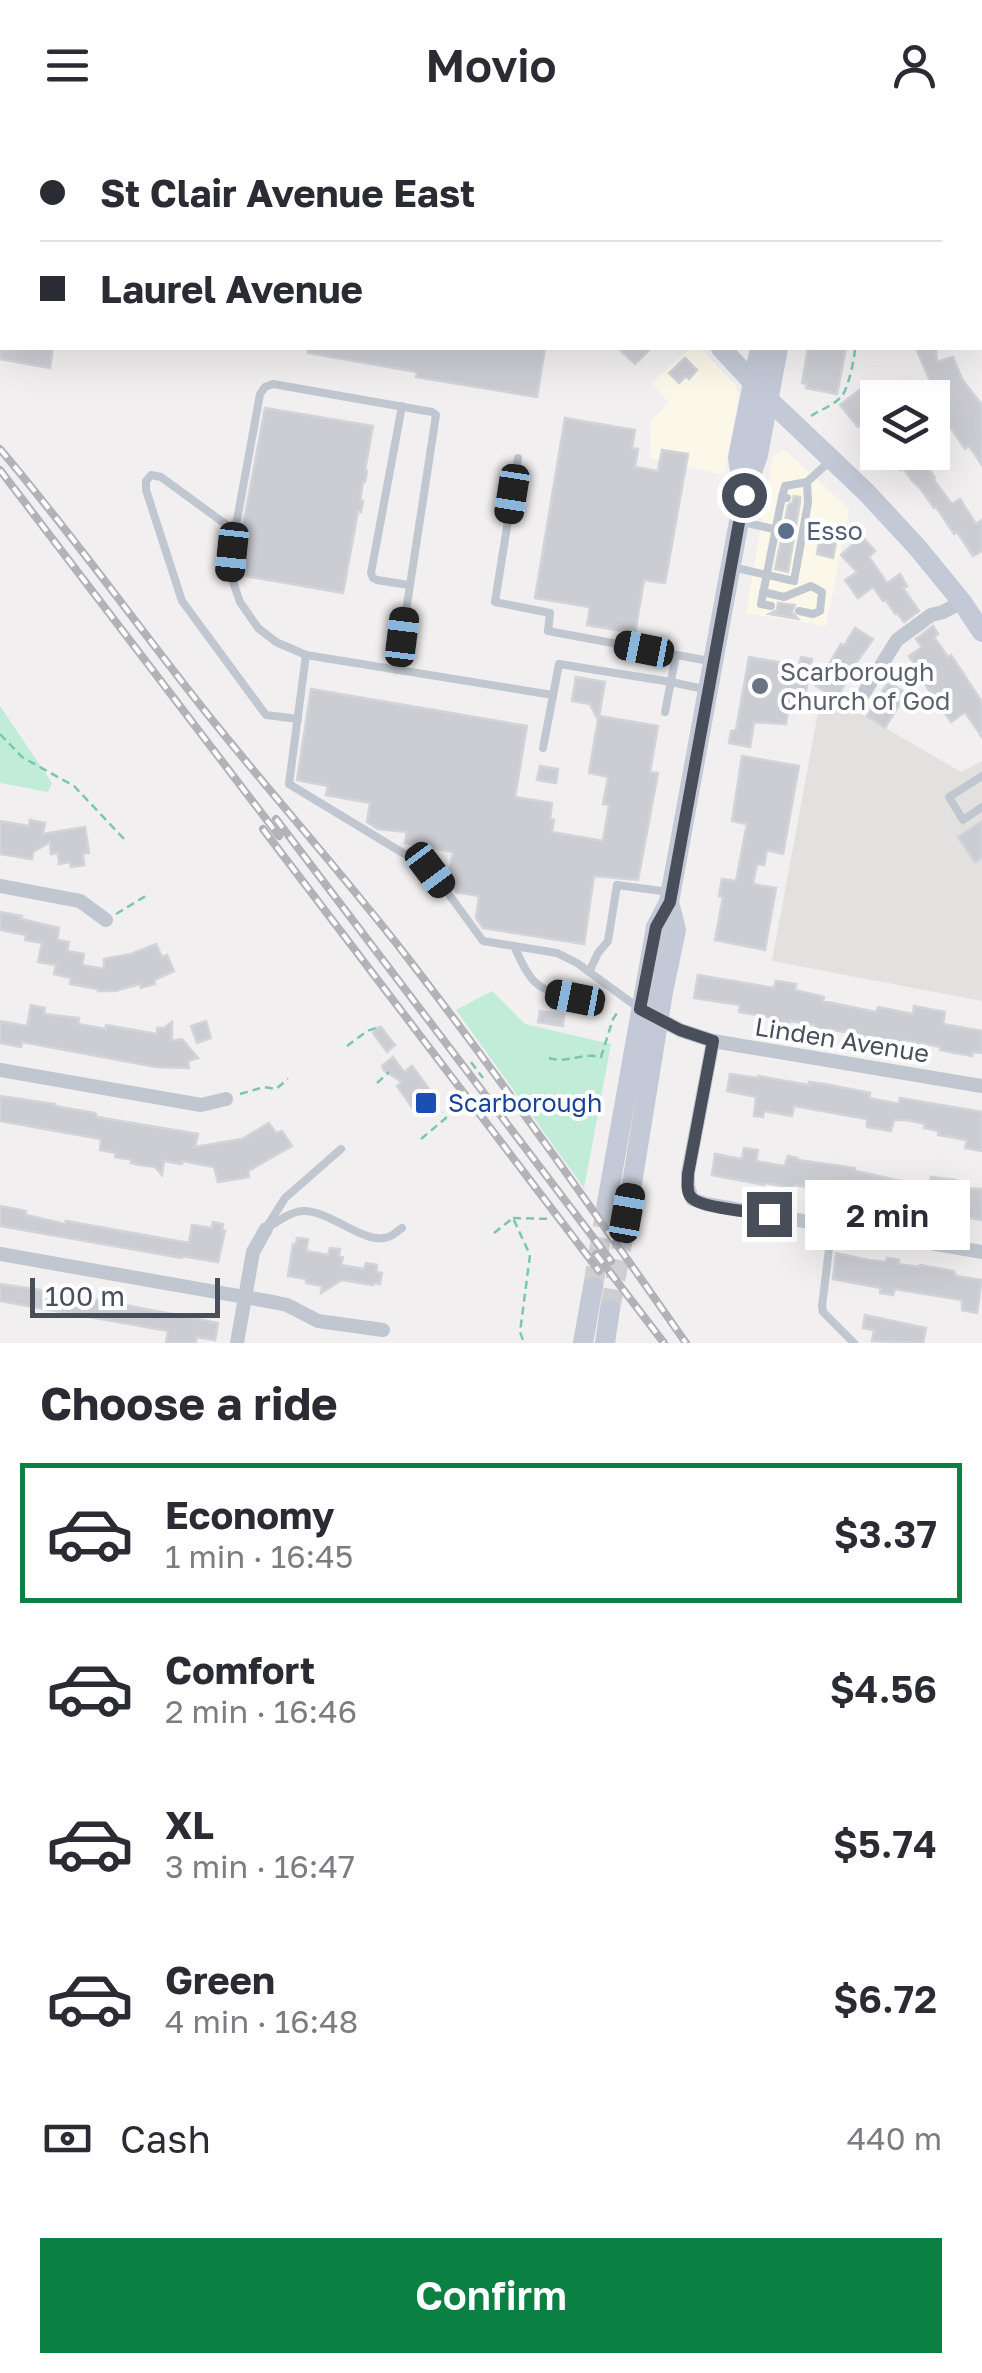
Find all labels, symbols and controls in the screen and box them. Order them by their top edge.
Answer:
icon: menu [40,38,95,93]
text: Movio [426,38,556,92]
icon: person [887,38,942,93]
text: St Clair Avenue East [100,170,475,215]
text: Laurel Avenue [100,266,363,311]
map controls [860,380,950,470]
button: layers [860,380,950,470]
car [492,462,532,526]
route start [722,473,767,518]
place label: Esso [806,515,863,546]
marker: Esso [775,520,797,542]
car [214,521,250,583]
car [383,605,421,669]
car [612,629,676,669]
place label: Scarborough Church of God [780,656,950,716]
marker: Scarborough Church of God [749,675,771,697]
car [400,837,460,903]
car [543,978,607,1018]
street label: Linden Avenue [753,1010,931,1069]
place label: Scarborough [448,1087,602,1118]
marker: Scarborough [413,1090,439,1116]
callout: 2 min [804,1179,969,1249]
car [607,1181,647,1245]
route end [747,1192,792,1237]
text: 2 min [846,1196,929,1234]
scale bar [30,1273,220,1318]
text: 100 m [45,1279,125,1312]
text: Choose a ride [40,1376,338,1430]
icon: car [45,1488,135,1578]
text: Economy [165,1492,334,1537]
text: $3.37 [834,1511,937,1556]
text: 1 min · 16:45 [165,1537,353,1575]
icon: car [45,1643,135,1733]
text: Comfort [165,1647,315,1692]
text: $4.56 [830,1666,937,1711]
text: 2 min · 16:46 [165,1692,357,1730]
icon: car [45,1798,135,1888]
text: XL [165,1802,214,1847]
text: $5.74 [833,1821,937,1866]
text: 3 min · 16:47 [165,1847,355,1885]
icon: car [45,1953,135,2043]
text: Green [165,1957,275,2002]
text: $6.72 [833,1976,937,2021]
text: 4 min · 16:48 [165,2002,358,2040]
icon: cash [40,2111,95,2166]
text: Cash [120,2116,211,2161]
text: 440 m [847,2119,942,2157]
button: Confirm [40,2238,942,2353]

